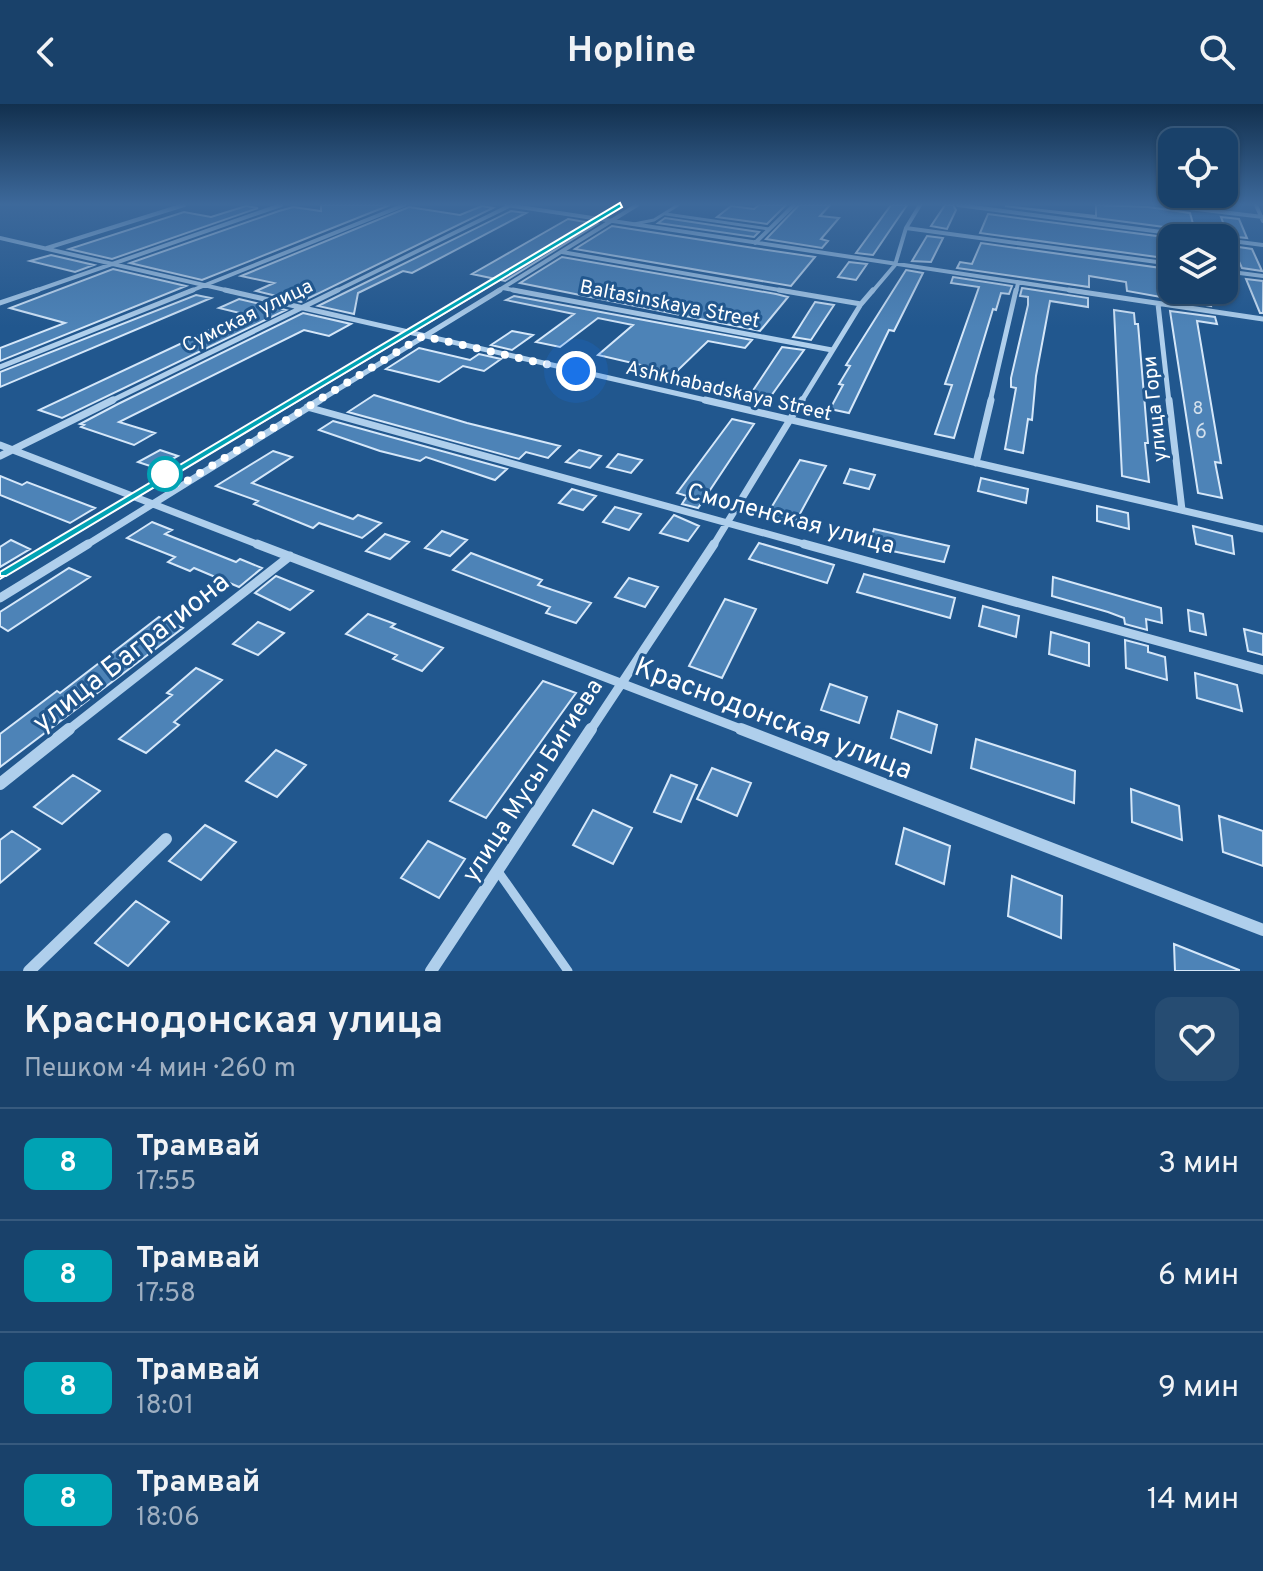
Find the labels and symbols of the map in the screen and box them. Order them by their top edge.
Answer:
street label: Сумская улица [178,274,318,360]
street label: Baltasinskaya Street [577,275,762,335]
your location [556,351,596,391]
street label: улица Гори [1138,355,1174,463]
street label: Ashkhabadskaya Street [623,356,834,428]
house number: 8 [1193,398,1204,421]
house number: 6 [1195,420,1207,446]
unlabelled marker [148,457,182,491]
street label: Смоленская улица [683,478,898,562]
street label: улица Багратиона [26,565,238,742]
street label: Краснодонская улица [629,650,917,789]
street label: улица Мусы Бигиева [457,674,611,888]

